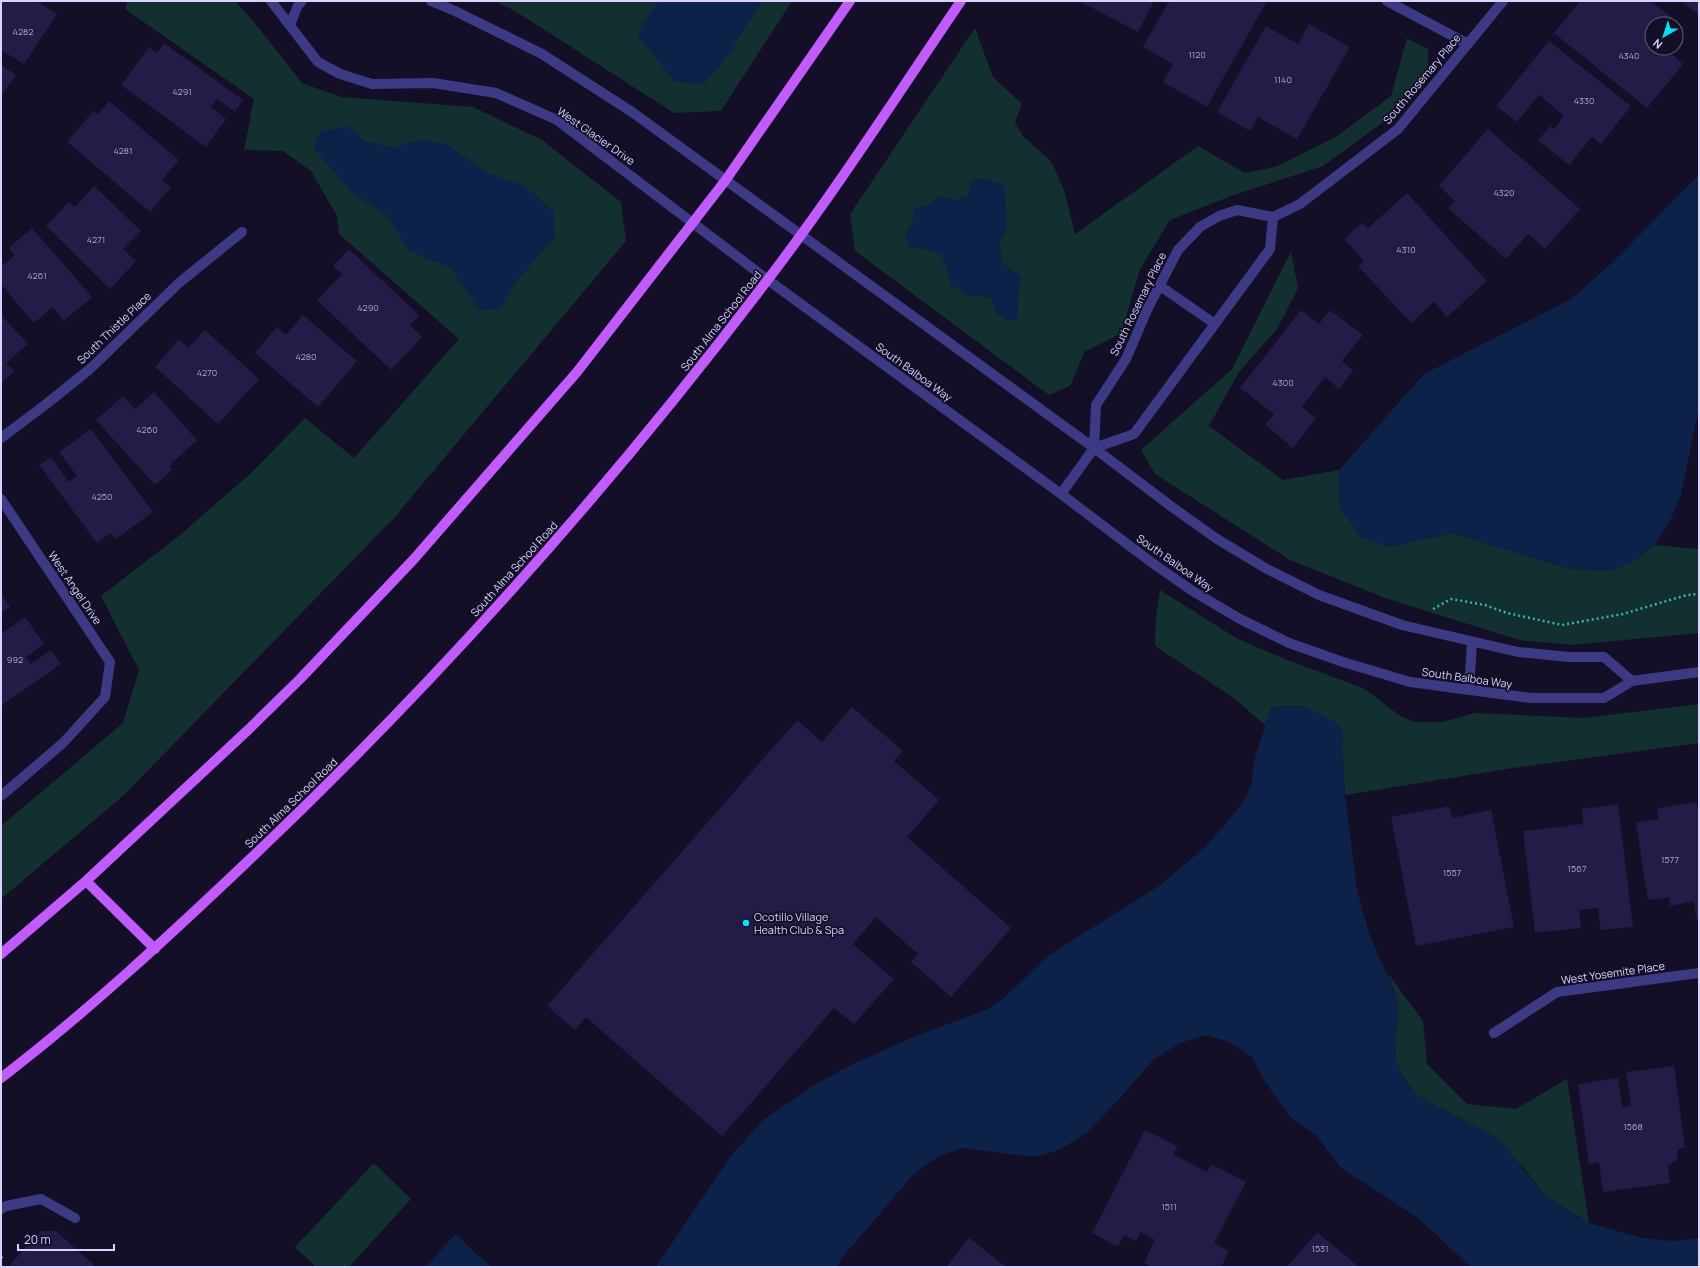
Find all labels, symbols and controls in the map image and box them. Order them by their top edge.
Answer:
north arrow [1644,16,1684,56]
house number: 4282 [13,25,33,38]
street label: South Rosemary Place [1379,30,1464,127]
text: N [1650,36,1665,52]
house number: 1120 [1188,48,1206,61]
house number: 4340 [1618,49,1640,62]
house number: 1140 [1274,73,1292,86]
house number: 4291 [172,85,192,98]
house number: 4330 [1574,94,1594,107]
street label: West Glacier Drive [554,103,639,168]
house number: 4281 [113,144,133,157]
house number: 4320 [1494,186,1514,199]
house number: 4271 [87,233,105,246]
house number: 4310 [1396,243,1416,256]
street label: South Rosemary Place [1106,249,1169,358]
street label: South Alma School Road [677,267,765,374]
house number: 4261 [27,269,47,282]
street label: South Thistle Place [73,288,154,367]
house number: 4290 [357,301,379,314]
street label: South Balboa Way [873,339,956,405]
house number: 4280 [295,350,317,363]
house number: 4270 [197,366,217,379]
house number: 4300 [1272,376,1294,389]
house number: 4260 [136,423,158,436]
house number: 4250 [91,490,113,503]
street label: South Alma School Road [467,518,560,620]
street label: South Balboa Way [1134,530,1217,595]
street label: West Angel Drive [45,548,106,628]
house number: 992 [7,653,23,666]
street label: South Balboa Way [1421,664,1513,691]
street label: South Alma School Road [241,754,340,851]
house number: 1577 [1661,853,1679,866]
house number: 1567 [1568,862,1587,875]
house number: 1557 [1443,866,1462,879]
place label: Ocotillo Village Health Club & Spa [754,909,844,937]
marker: Ocotillo Village Health Club & Spa [741,918,751,928]
street label: West Yosemite Place [1560,958,1666,987]
house number: 1568 [1623,1120,1643,1133]
house number: 1511 [1161,1200,1177,1213]
scale bar [18,1226,114,1252]
text: 20 m [24,1231,51,1248]
house number: 1531 [1311,1242,1329,1255]

